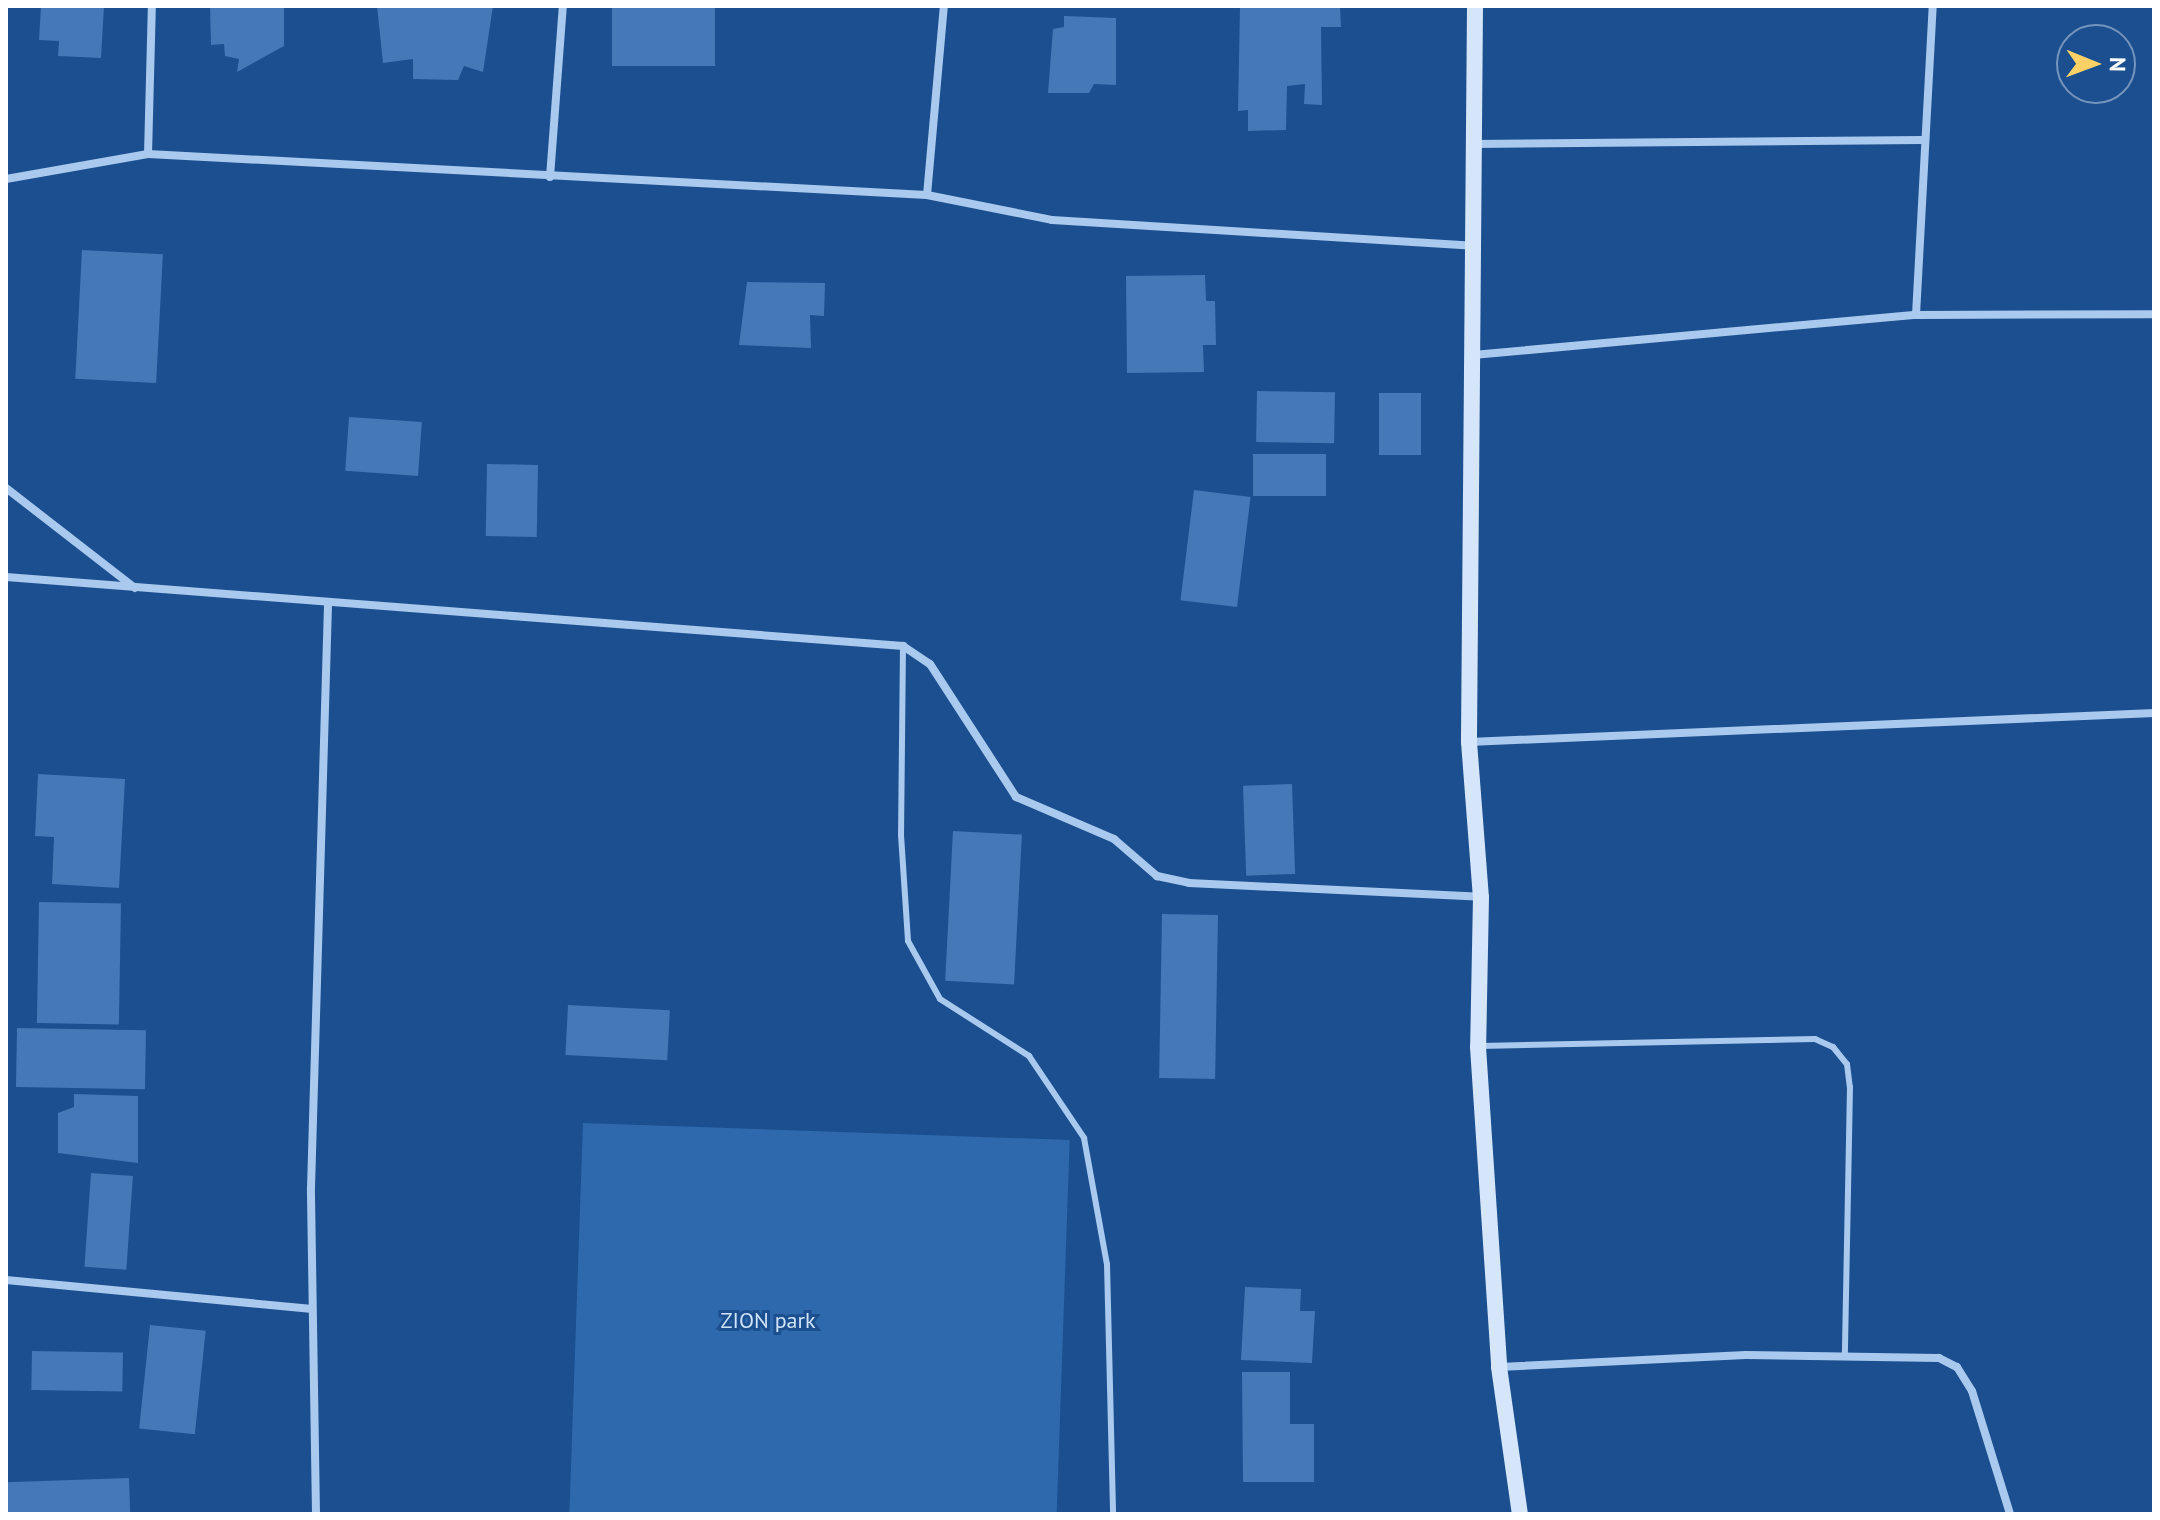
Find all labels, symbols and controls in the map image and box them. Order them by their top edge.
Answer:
north arrow [2056,24,2136,104]
text: N [2104,57,2132,72]
park label: ZION park [721,1308,815,1334]

